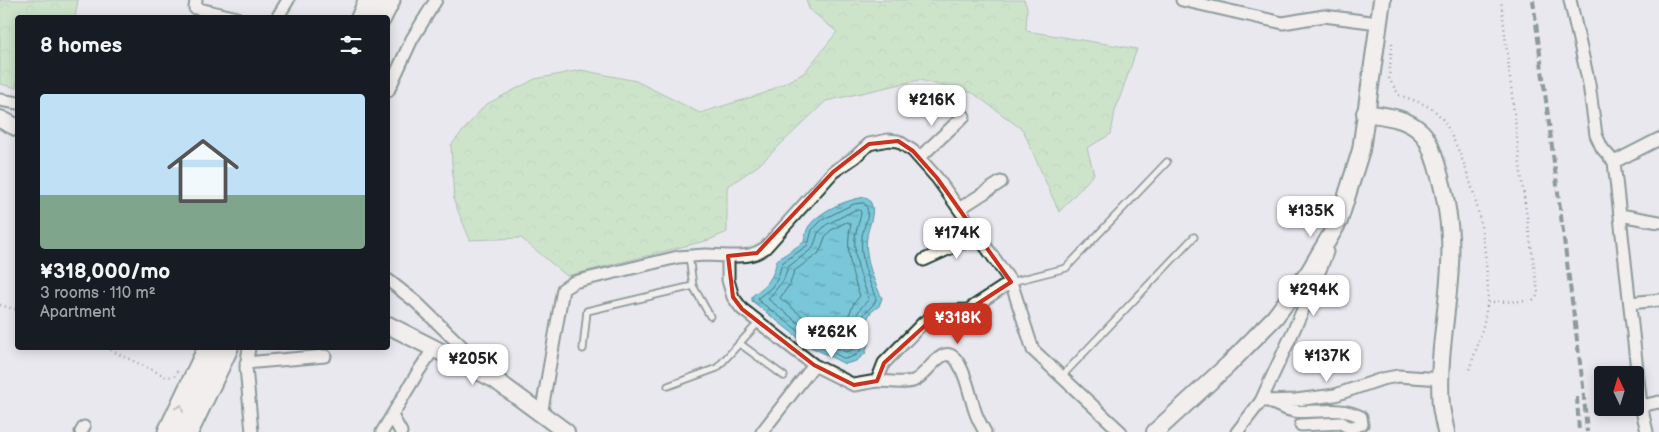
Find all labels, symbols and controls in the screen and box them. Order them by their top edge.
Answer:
icon: filters [337,31,365,59]
text: 8 homes [40,33,122,58]
pin: ¥216K [897,84,967,127]
text: ¥216K [909,91,955,110]
icon: home [158,126,248,216]
pin: ¥135K [1276,196,1346,238]
text: ¥135K [1288,202,1334,221]
pin: ¥174K [922,218,992,260]
text: ¥174K [934,224,980,243]
text: ¥318,000/mo [40,259,170,284]
pin: ¥294K [1279,274,1349,317]
text: ¥294K [1289,281,1339,300]
text: 3 rooms · 110 m² [40,284,156,303]
pin: ¥318K [923,302,993,345]
text: Apartment [40,303,116,322]
text: ¥318K [935,309,981,328]
pin: ¥262K [797,316,867,359]
text: ¥262K [807,323,857,342]
pin: ¥137K [1292,340,1362,383]
pin: ¥205K [438,344,508,386]
text: ¥137K [1304,347,1350,366]
text: ¥205K [448,350,498,369]
north arrow [1594,366,1644,416]
map controls [1594,366,1644,416]
one-way arrow [174,404,185,413]

